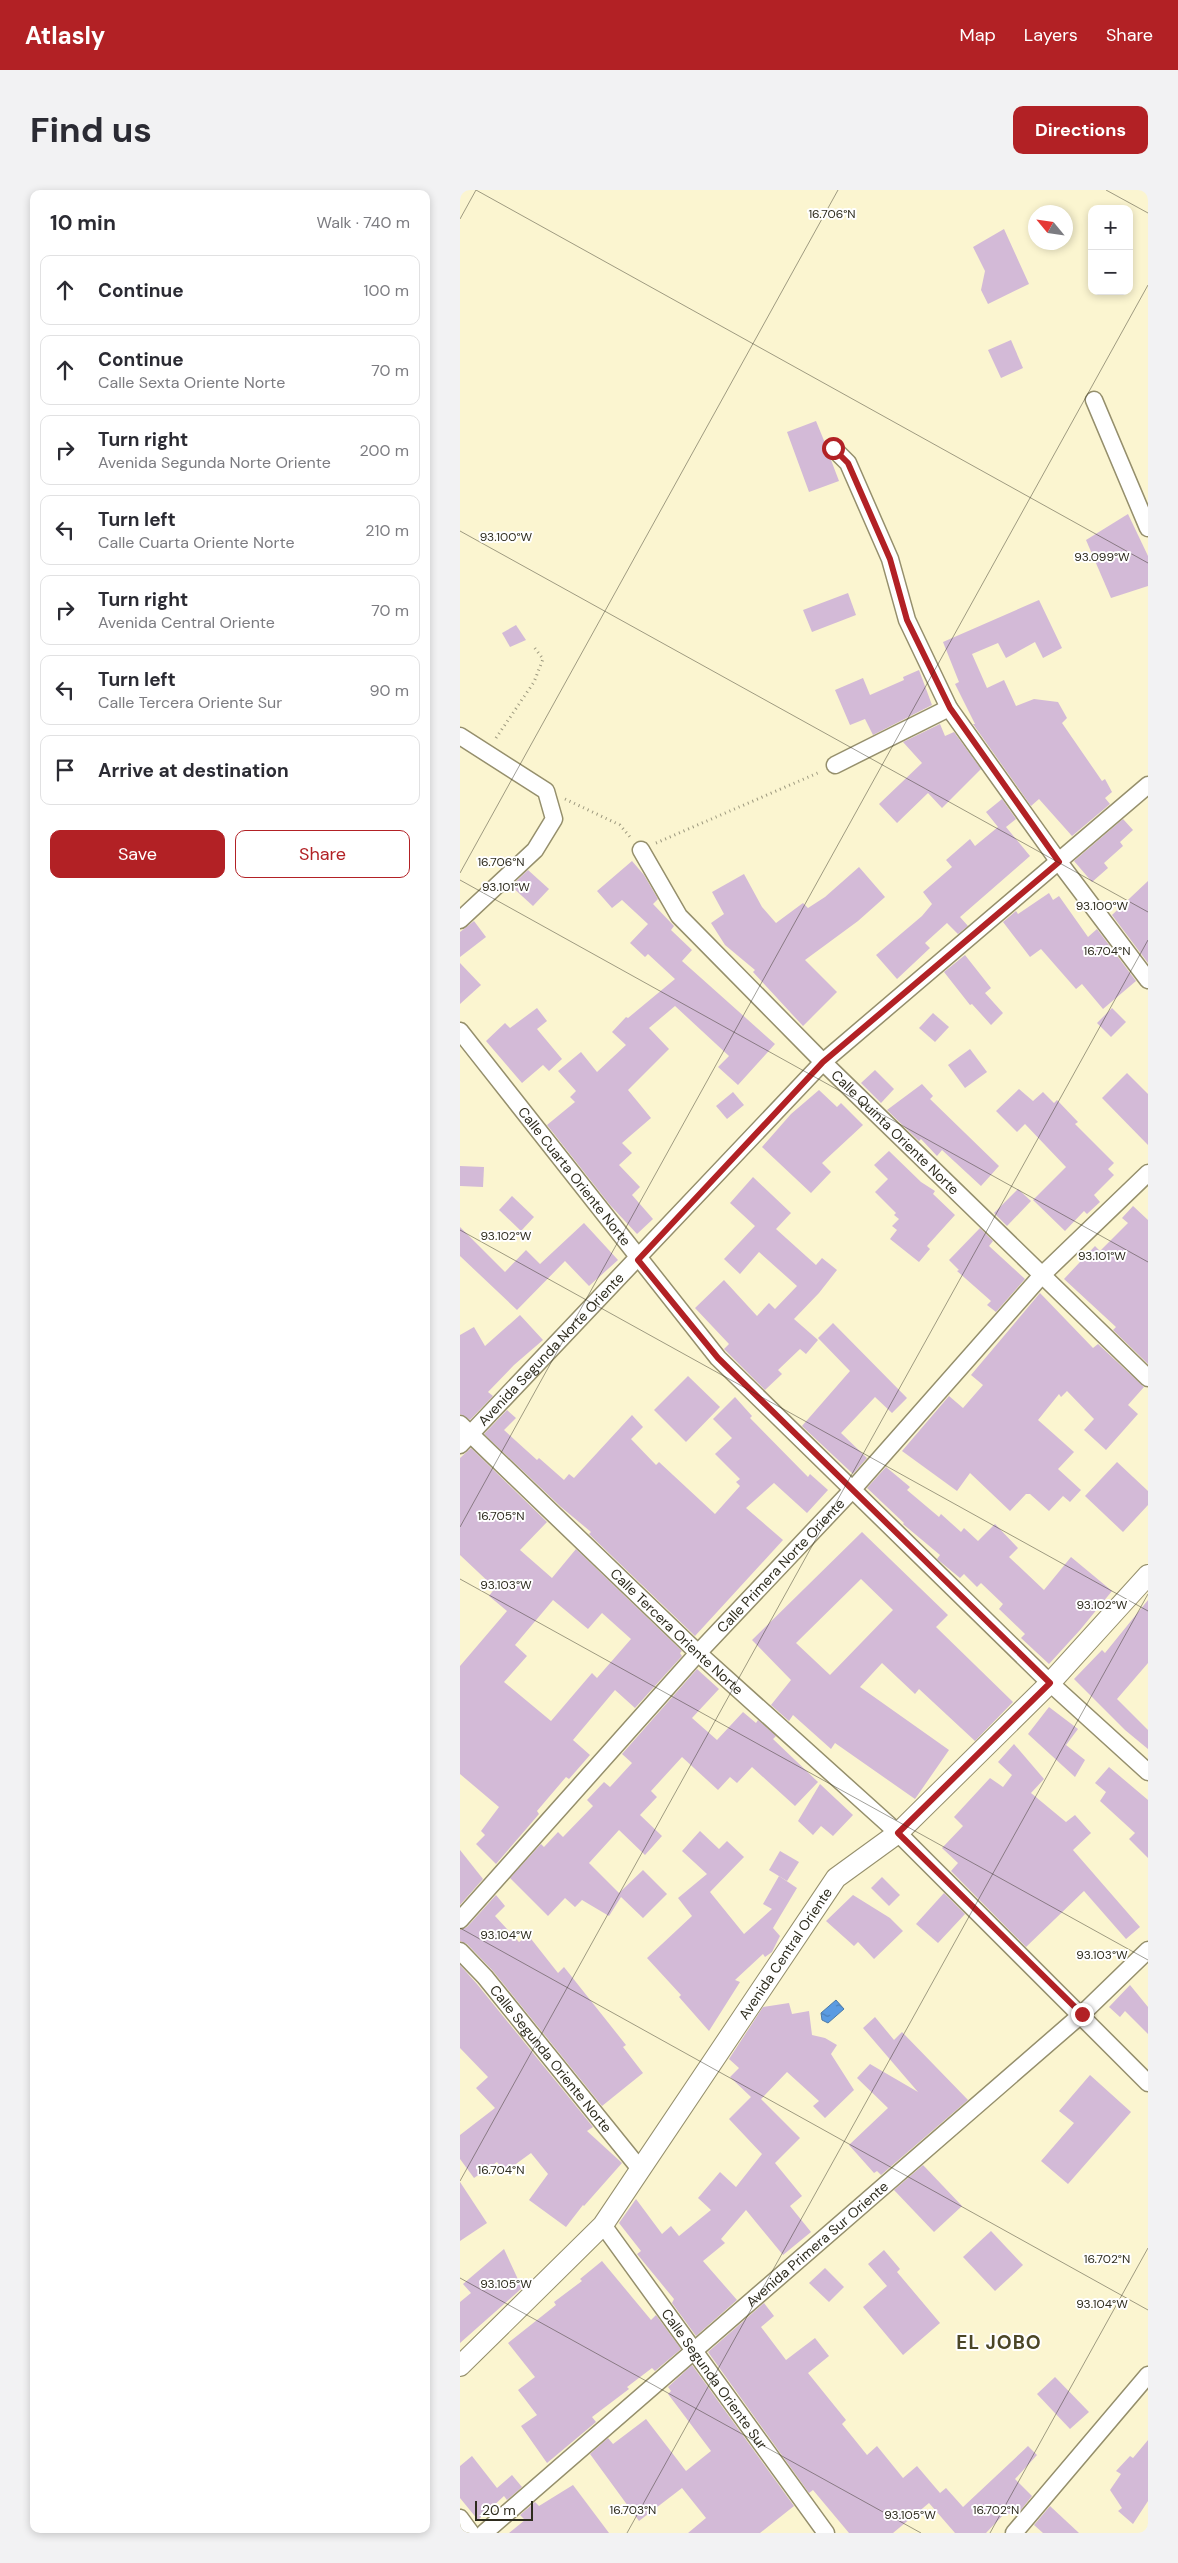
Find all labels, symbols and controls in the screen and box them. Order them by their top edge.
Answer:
text: Atlasly [25,20,105,51]
text: Map [960,23,996,47]
text: Layers [1024,23,1078,47]
text: Share [1106,23,1153,47]
button: Directions [1013,106,1148,154]
text: Find us [30,107,152,153]
north arrow [1028,205,1073,250]
map controls [1088,205,1133,295]
button: + [1088,205,1133,250]
text: 16.706°N [808,206,856,222]
text: 10 min [50,209,116,237]
text: Walk · 740 m [317,212,410,233]
button: − [1088,250,1133,295]
icon: ahead [51,276,79,304]
text: Continue [98,278,184,303]
text: 100 m [364,280,409,301]
text: Continue [98,347,184,372]
icon: ahead [51,356,79,384]
text: 70 m [371,360,409,381]
text: Calle Sexta Oriente Norte [98,372,285,393]
text: Turn right [98,427,188,452]
icon: right [51,436,79,464]
route start [822,437,845,460]
text: 200 m [360,440,409,461]
text: Avenida Segunda Norte Oriente [98,452,331,473]
text: Turn left [98,507,176,532]
icon: left [51,516,79,544]
text: 210 m [365,520,409,541]
text: 93.100°W [480,529,533,545]
text: Calle Cuarta Oriente Norte [98,532,295,553]
text: 93.099°W [1074,549,1130,565]
text: Turn right [98,587,188,612]
icon: right [51,596,79,624]
text: 70 m [371,600,409,621]
text: Avenida Central Oriente [98,612,275,633]
text: Turn left [98,667,176,692]
icon: left [51,676,79,704]
text: 90 m [369,680,409,701]
text: Calle Tercera Oriente Sur [98,692,282,713]
icon: arrive [51,756,79,784]
text: Arrive at destination [98,758,289,783]
button: Save [50,830,225,878]
button: Share [235,830,410,878]
text: 16.706°N [477,854,525,870]
text: 93.101°W [482,879,530,895]
text: 93.100°W [1076,898,1129,914]
text: 16.704°N [1084,943,1130,959]
street label: Calle Quinta Oriente Norte [827,1066,963,1199]
street label: Calle Cuarta Oriente Norte [514,1103,635,1249]
text: 93.102°W [480,1228,532,1244]
text: 93.101°W [1078,1248,1126,1264]
street label: Avenida Segunda Norte Oriente [474,1269,628,1429]
street label: Calle Primera Norte Oriente [713,1495,848,1636]
text: 16.705°N [477,1508,525,1524]
street label: Calle Tercera Oriente Norte [606,1564,747,1698]
text: 93.103°W [480,1577,532,1593]
text: 93.102°W [1076,1597,1128,1613]
street label: Avenida Central Oriente [735,1884,836,2023]
text: 93.104°W [480,1927,532,1943]
text: 93.103°W [1076,1947,1128,1963]
street label: Calle Segunda Oriente Norte [486,1981,616,2136]
route end [1071,2003,1094,2026]
text: 16.704°N [478,2162,524,2178]
street label: Avenida Primera Sur Oriente [742,2177,892,2311]
text: 16.702°N [1084,2251,1130,2267]
text: 93.105°W [480,2276,532,2292]
text: 93.104°W [1076,2296,1128,2312]
street label: Calle Segunda Oriente Sur [657,2305,771,2453]
district label: EL JOBO [956,2330,1042,2355]
scale bar [475,2498,532,2521]
text: 20 m [482,2501,516,2519]
text: 16.703°N [610,2502,656,2518]
text: 16.702°N [973,2502,1019,2518]
text: 93.105°W [884,2507,936,2523]

